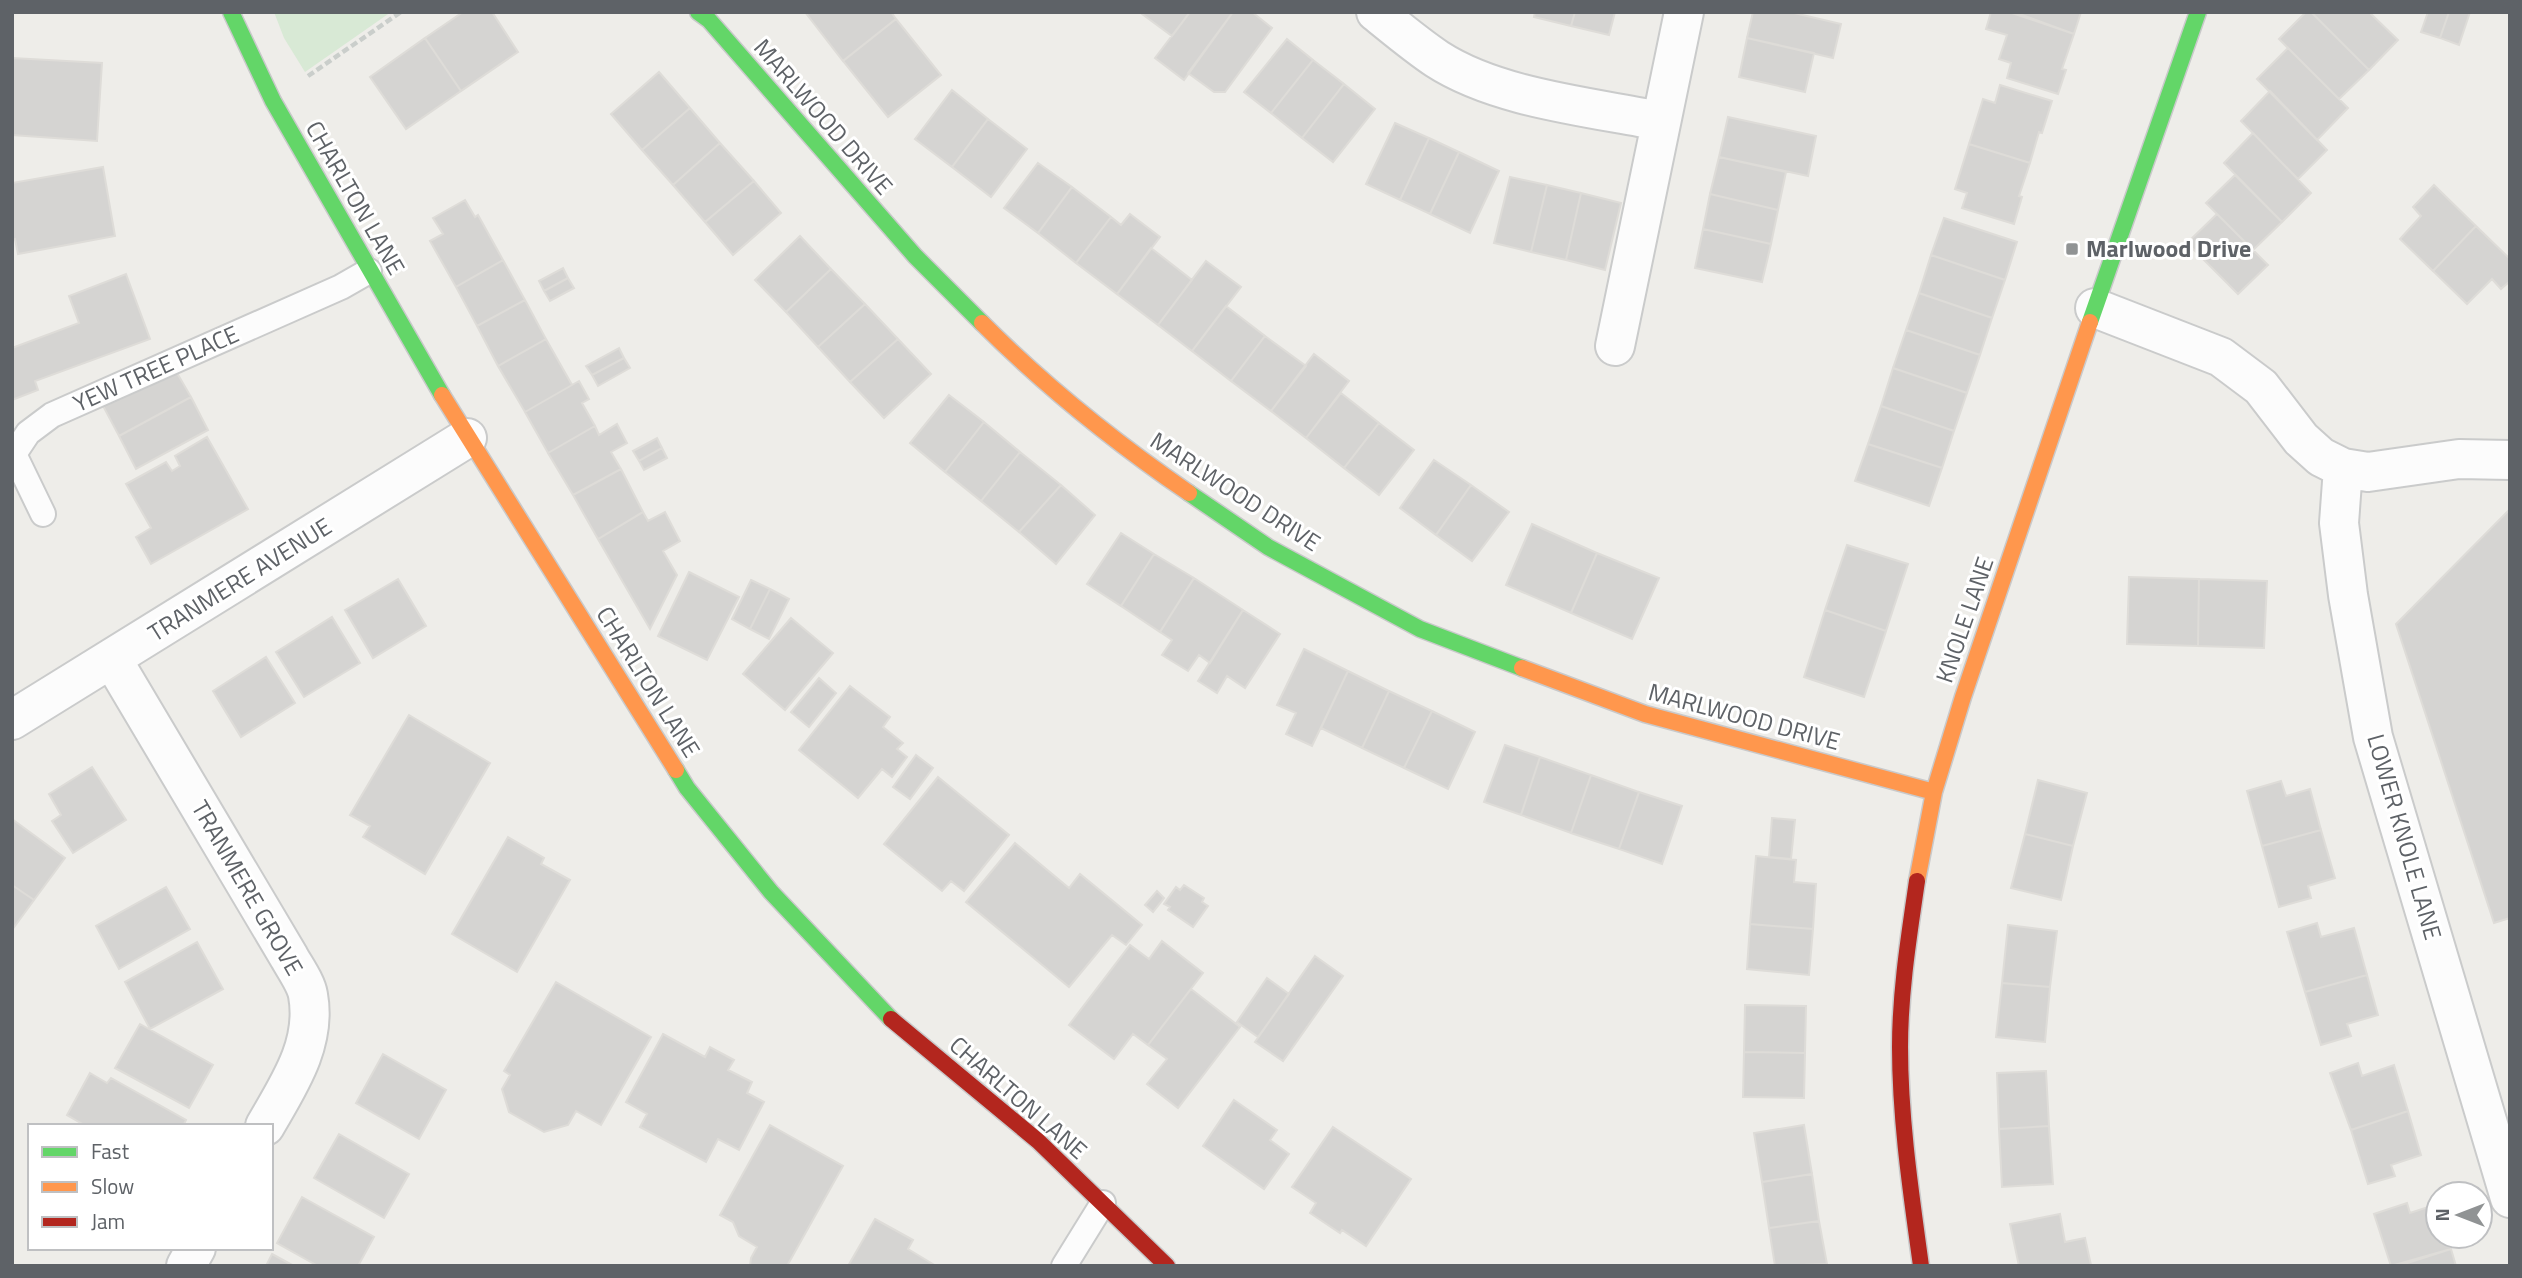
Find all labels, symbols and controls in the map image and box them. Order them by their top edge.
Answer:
street label: MARLWOOD DRIVE [746,30,902,202]
street label: CHARLTON LANE [297,114,415,281]
place label: Marlwood Drive [2086,230,2251,266]
marker: Marlwood Drive [2064,241,2080,257]
street label: YEW TREE PLACE [67,315,244,421]
street label: MARLWOOD DRIVE [1143,422,1328,560]
street label: TRANMERE AVENUE [141,508,338,650]
street label: KNOLE LANE [1926,552,2002,688]
street label: CHARLTON LANE [588,599,710,764]
street label: MARLWOOD DRIVE [1645,673,1844,759]
street label: LOWER KNOLE LANE [2358,730,2452,944]
street label: TRANMERE GROVE [183,793,313,982]
street label: CHARLTON LANE [942,1027,1095,1167]
legend [28,1124,273,1250]
text: Fast [91,1135,130,1167]
text: Slow [91,1170,134,1202]
north arrow [2424,1180,2494,1250]
text: Jam [91,1205,125,1237]
text: N [2427,1208,2456,1222]

